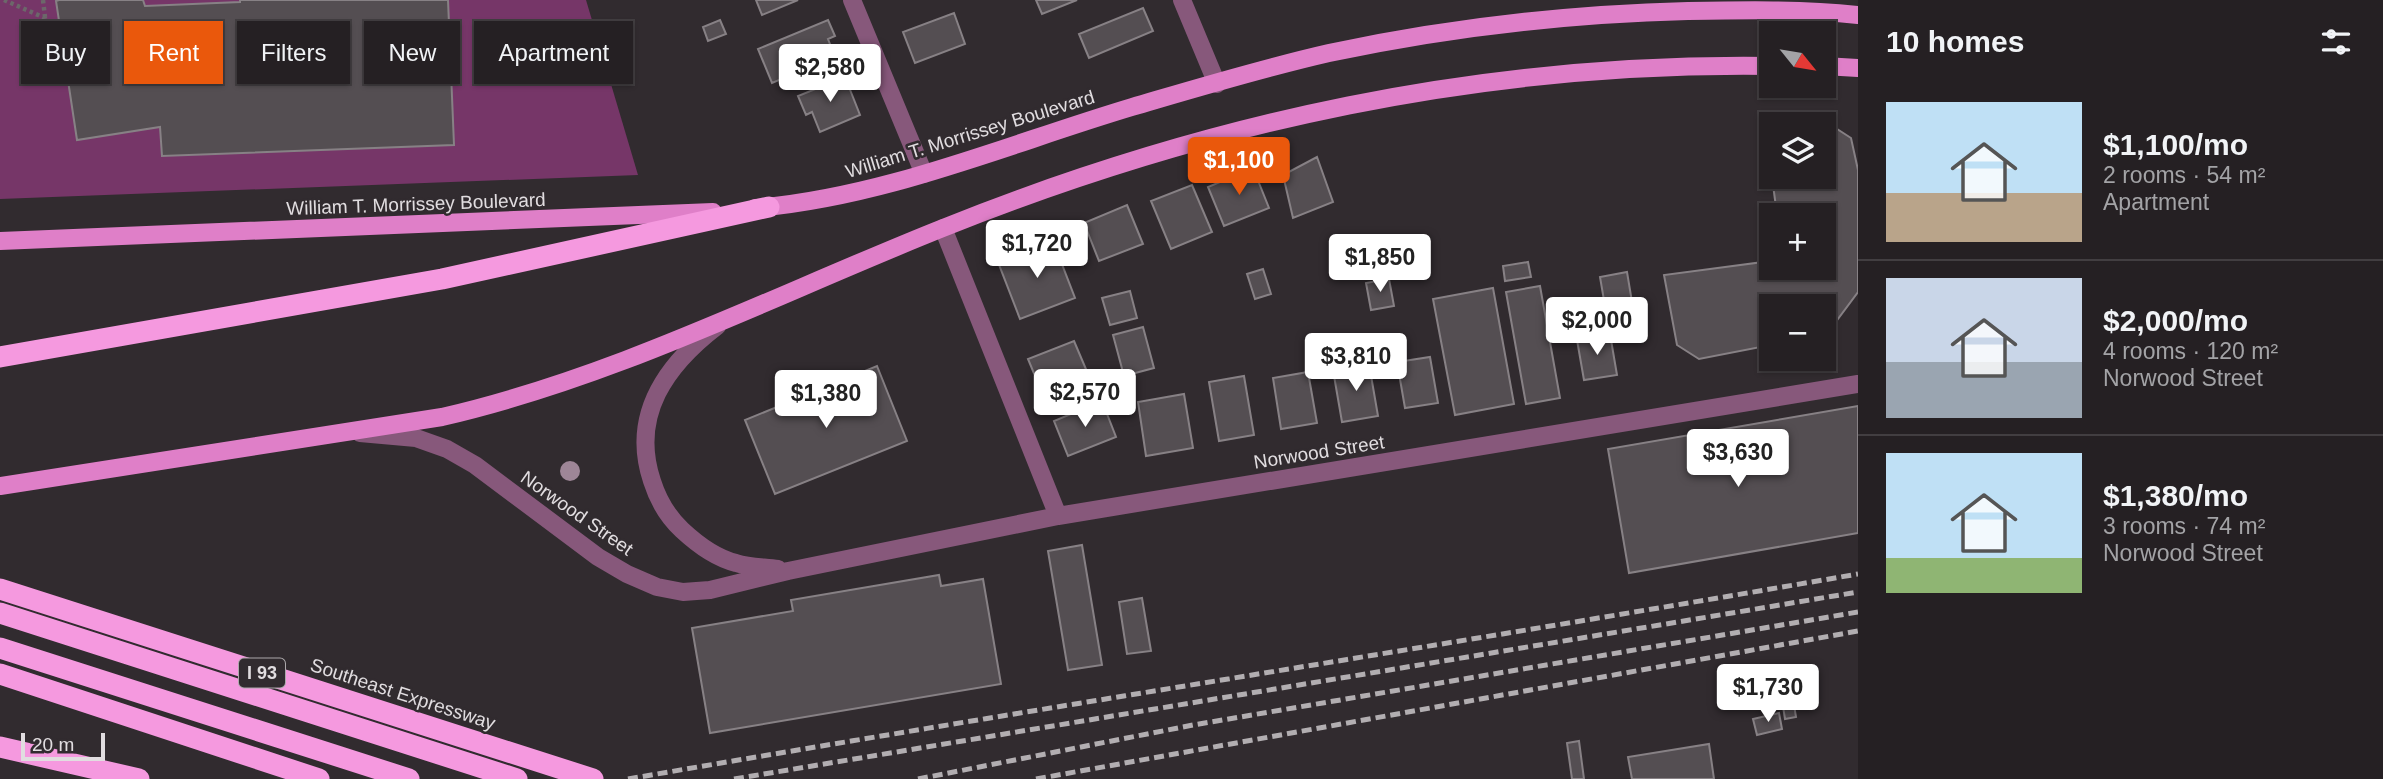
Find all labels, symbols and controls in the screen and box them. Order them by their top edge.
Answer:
chip: Buy [21,21,110,84]
chip: Rent [124,21,223,84]
chip: Filters [237,21,350,84]
chip: New [364,21,460,84]
chip: Apartment [474,21,633,84]
north arrow [1759,21,1836,98]
map controls [1759,21,1836,371]
icon: filters [2317,23,2355,61]
text: 10 homes [1886,25,2024,58]
pin: $2,580 [773,44,887,104]
text: $2,580 [795,54,865,80]
street label: William T. Morrissey Boulevard [843,86,1097,182]
button: layers [1759,112,1836,189]
text: $1,100/mo [2103,128,2248,161]
icon: home [1942,130,2026,214]
pin: $1,100 [1182,138,1296,197]
text: $1,100 [1204,147,1274,173]
text: 2 rooms · 54 m² [2103,162,2265,188]
street label: William T. Morrissey Boulevard [286,189,546,219]
text: Apartment [2103,189,2209,215]
button: + [1759,203,1836,280]
pin: $1,720 [980,220,1094,280]
text: $1,720 [1002,230,1072,256]
pin: $1,850 [1323,234,1437,294]
text: $1,850 [1345,244,1415,270]
button: − [1759,294,1836,371]
pin: $2,000 [1540,298,1654,357]
text: $2,000/mo [2103,304,2248,337]
icon: home [1942,306,2026,390]
text: $2,000 [1562,307,1632,333]
pin: $3,810 [1299,334,1413,393]
text: 4 rooms · 120 m² [2103,338,2278,364]
text: $3,810 [1321,343,1391,369]
text: Norwood Street [2103,365,2263,391]
pin: $1,380 [769,370,883,430]
pin: $2,570 [1028,370,1142,429]
text: $2,570 [1050,379,1120,405]
text: $1,380 [791,380,861,406]
pin: $3,630 [1681,430,1795,489]
street label: Norwood Street [1252,431,1387,473]
text: $3,630 [1703,439,1773,465]
street label: Norwood Street [517,467,638,560]
text: $1,380/mo [2103,479,2248,512]
icon: home [1942,481,2026,565]
text: 3 rooms · 74 m² [2103,513,2265,539]
text: Norwood Street [2103,540,2263,566]
street label: Southeast Expressway [308,654,499,734]
road number: I 93 [239,658,285,688]
pin: $1,730 [1711,664,1825,724]
text: $1,730 [1733,674,1803,700]
scale bar [21,730,105,762]
text: 20 m [32,734,74,755]

